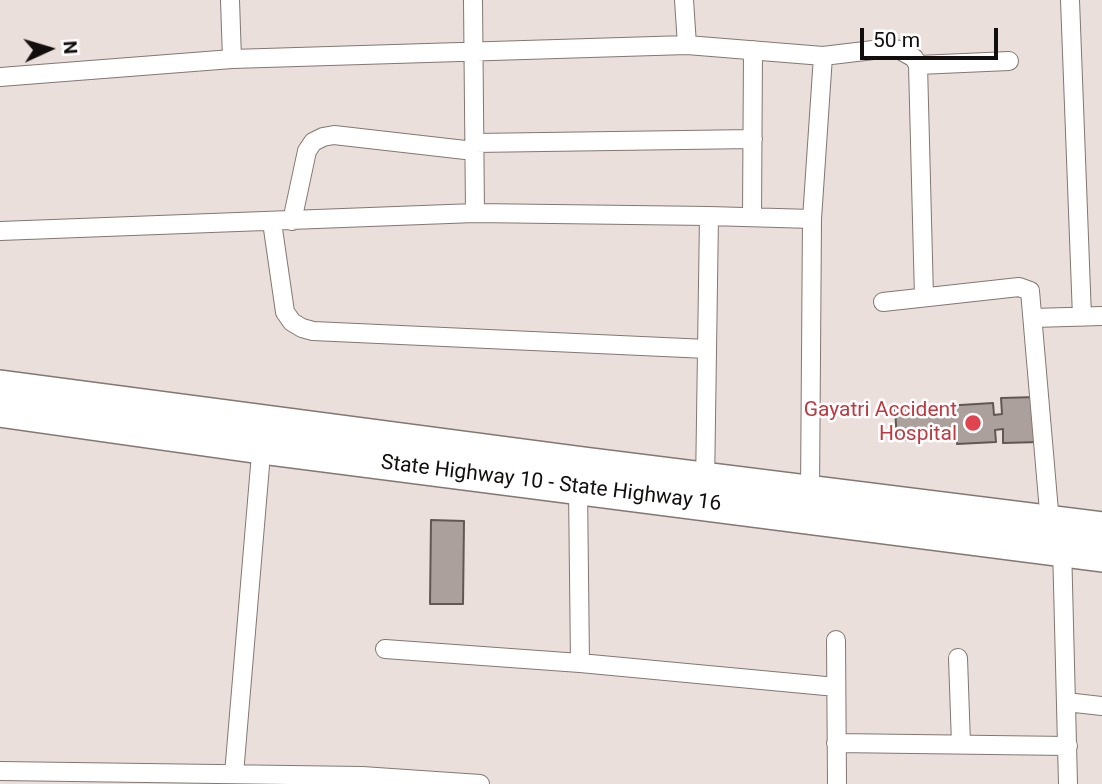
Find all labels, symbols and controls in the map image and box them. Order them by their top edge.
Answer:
north arrow [14,14,84,84]
scale bar [864,14,1002,58]
text: 50 m [873,28,920,52]
text: N [59,40,82,55]
place label: Gayatri Accident Hospital [804,398,957,448]
marker: Gayatri Accident Hospital [963,413,983,433]
street label: State Highway 10 - State Highway 16 [379,451,723,517]

